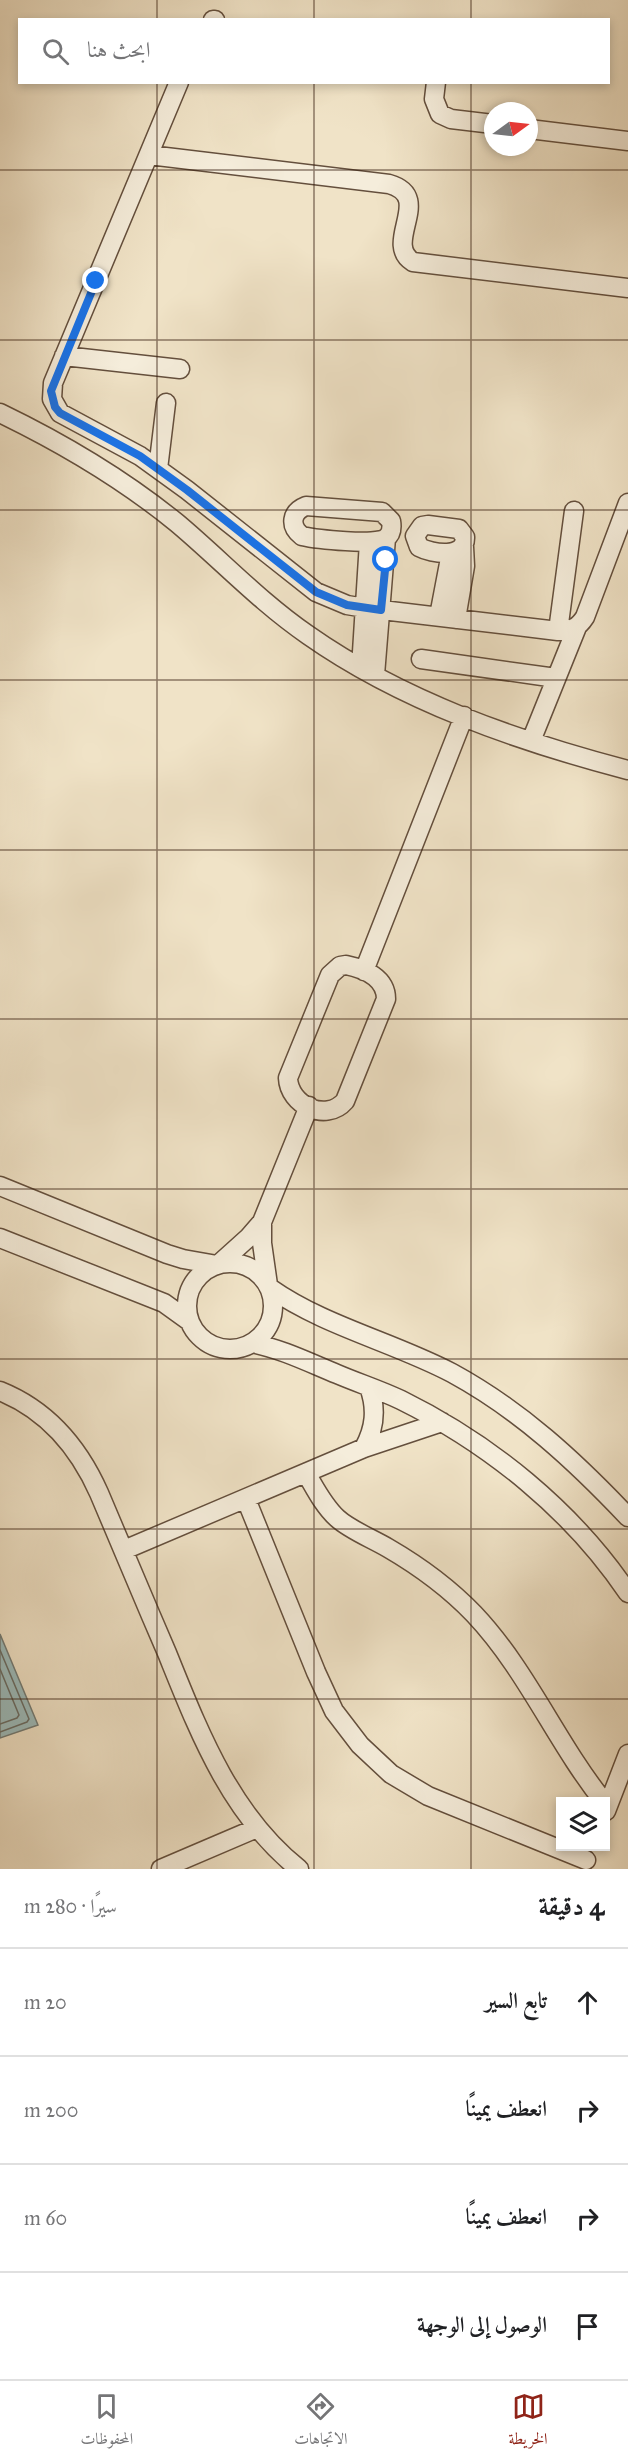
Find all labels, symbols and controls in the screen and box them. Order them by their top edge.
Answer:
search box [18,18,610,84]
icon: search [39,35,72,68]
text: ابحث هنا [87,36,150,63]
north arrow [484,102,538,156]
route end [82,267,108,293]
route start [372,546,398,572]
map controls [556,1797,610,1851]
button: layers [556,1797,610,1851]
text: 4 دقيقة [539,1890,604,1922]
text: سيرًا · 280 m [24,1894,117,1918]
icon: ahead [571,1986,604,2019]
text: تابع السير [485,1987,547,2014]
text: 20 m [24,1990,67,2014]
icon: right [571,2094,604,2127]
text: انعطف يمينًا [466,2095,547,2122]
text: 200 m [24,2098,78,2122]
icon: right [571,2202,604,2235]
text: انعطف يمينًا [466,2203,547,2230]
text: 60 m [24,2206,67,2230]
icon: arrive [571,2310,604,2343]
text: الوصول إلى الوجهة [417,2311,547,2338]
tab: المحفوظات [81,2390,133,2454]
tab: الاتجاهات [294,2390,348,2454]
tab: الخريطة [509,2390,548,2454]

